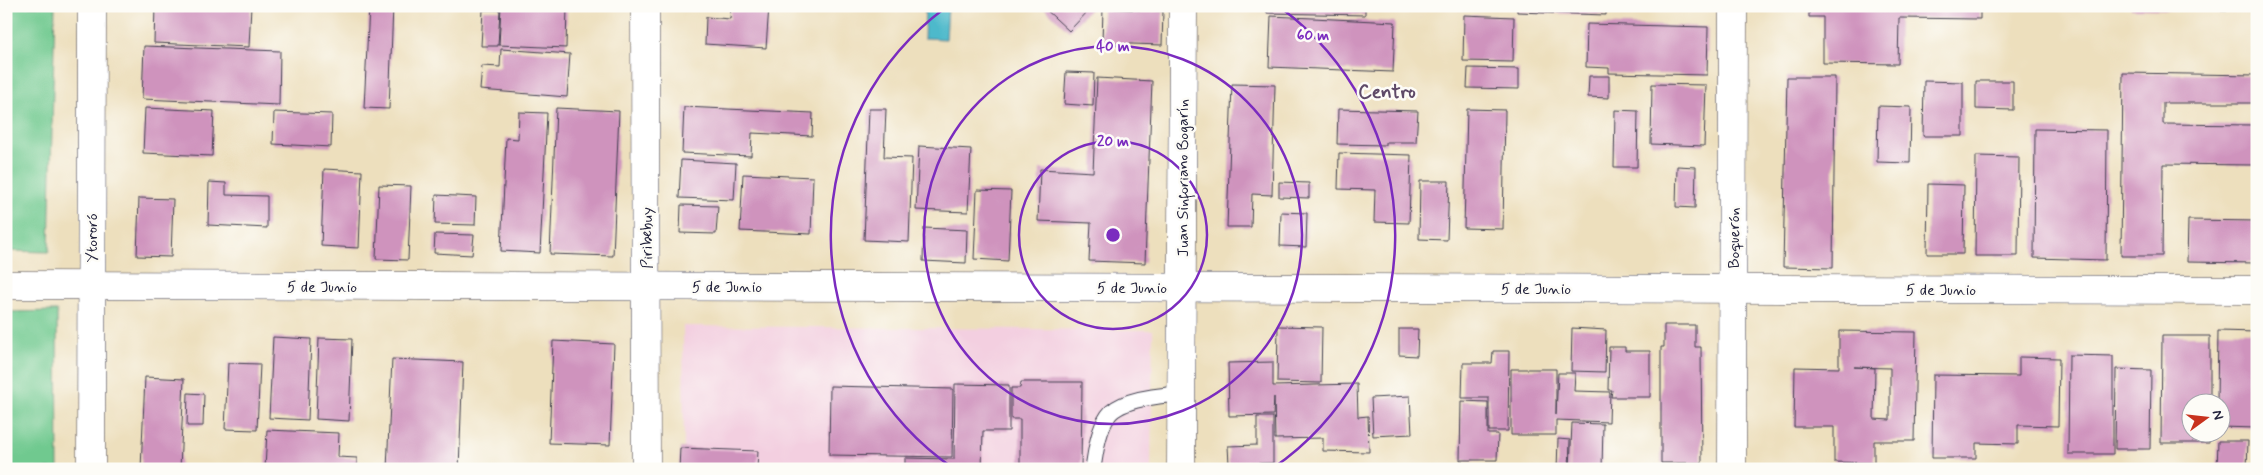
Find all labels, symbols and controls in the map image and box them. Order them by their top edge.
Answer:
text: 60 m [1297,26,1329,46]
text: 40 m [1096,37,1130,57]
district label: Centro [1358,80,1416,105]
street label: Juan Sinforiano Bogarín [1173,99,1196,257]
text: 20 m [1097,132,1129,152]
street label: Piribebuy [637,207,658,269]
street label: Boquerón [1724,207,1745,269]
street label: Ytororó [82,213,103,263]
centre of rings [1104,226,1122,244]
street label: 5 de Junio [287,277,357,298]
street label: 5 de Junio [692,277,762,298]
street label: 5 de Junio [1097,278,1167,299]
street label: 5 de Junio [1501,279,1571,300]
street label: 5 de Junio [1906,280,1976,301]
north arrow [2180,392,2230,442]
text: N [2208,408,2227,422]

